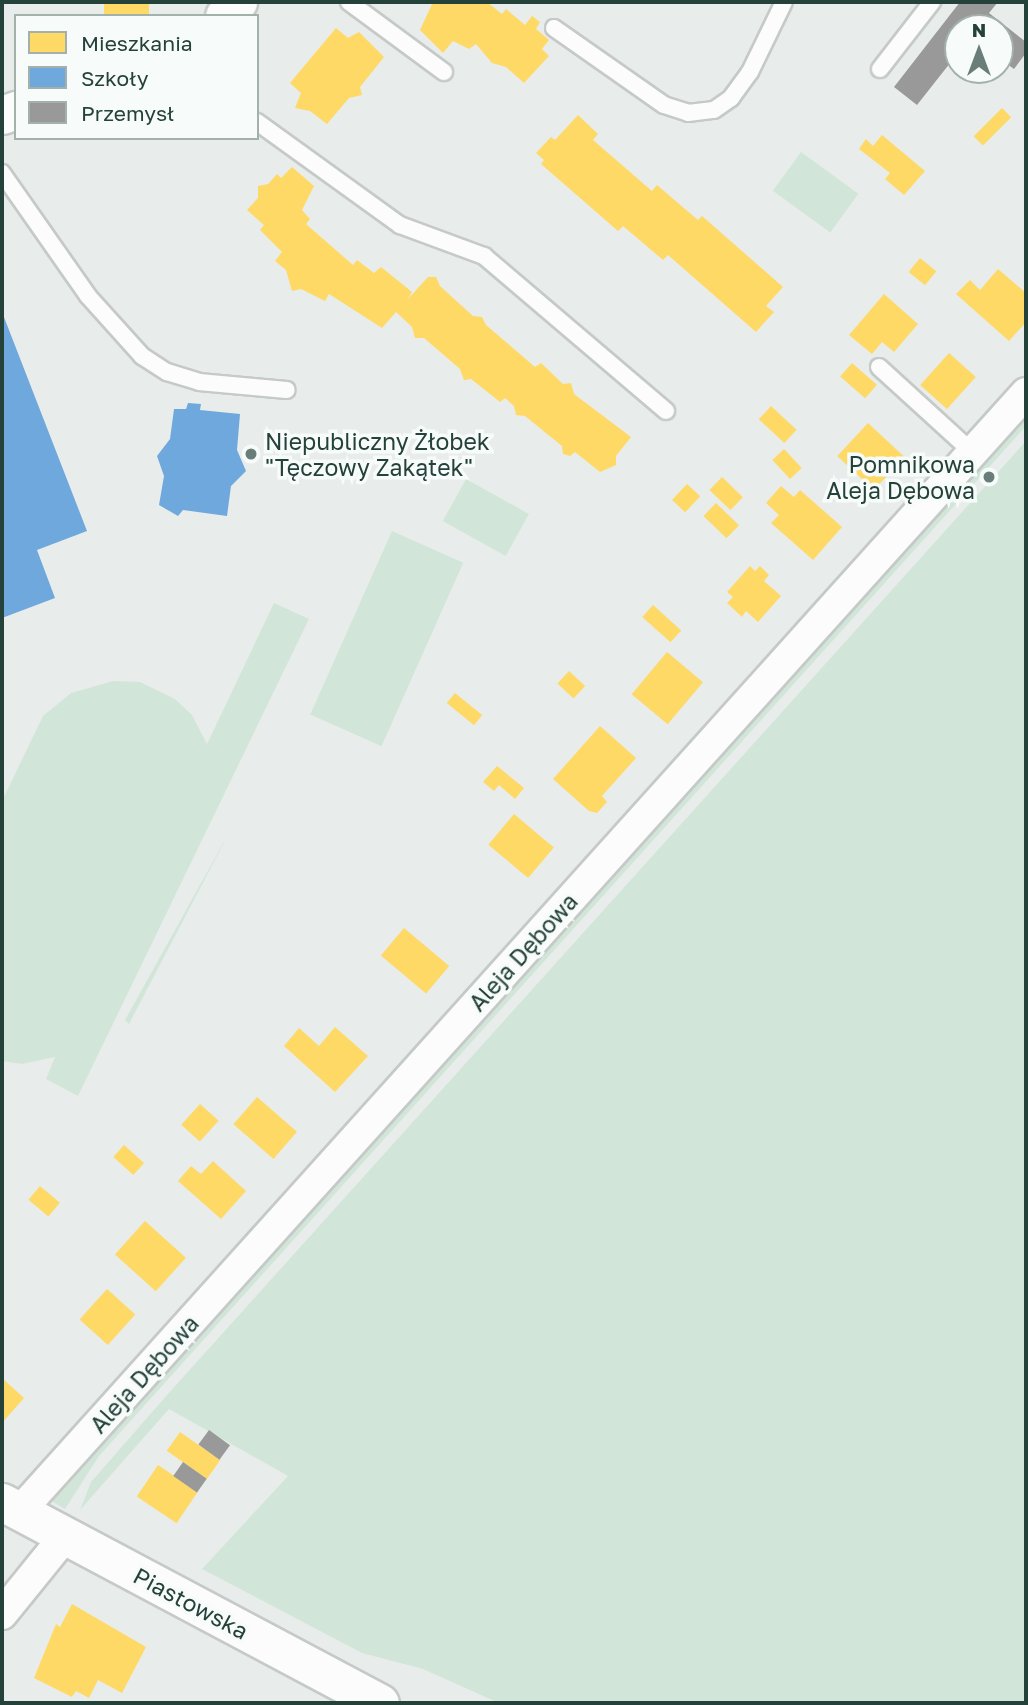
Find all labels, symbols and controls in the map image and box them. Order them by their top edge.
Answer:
legend [14,14,259,140]
north arrow [944,14,1014,84]
text: N [972,18,986,41]
text: Mieszkania [81,30,193,56]
text: Szkoły [81,65,149,91]
text: Przemysł [81,100,174,126]
place label: Niepubliczny Żłobek "Tęczowy Zakątek" [265,427,490,481]
marker: Niepubliczny Żłobek "Tęczowy Zakątek" [243,446,259,462]
place label: Pomnikowa Aleja Dębowa [826,450,975,504]
marker: Pomnikowa Aleja Dębowa [981,469,997,485]
street label: Aleja Dębowa [463,888,583,1016]
street label: Aleja Dębowa [84,1310,204,1438]
street label: Piastowska [129,1561,253,1645]

